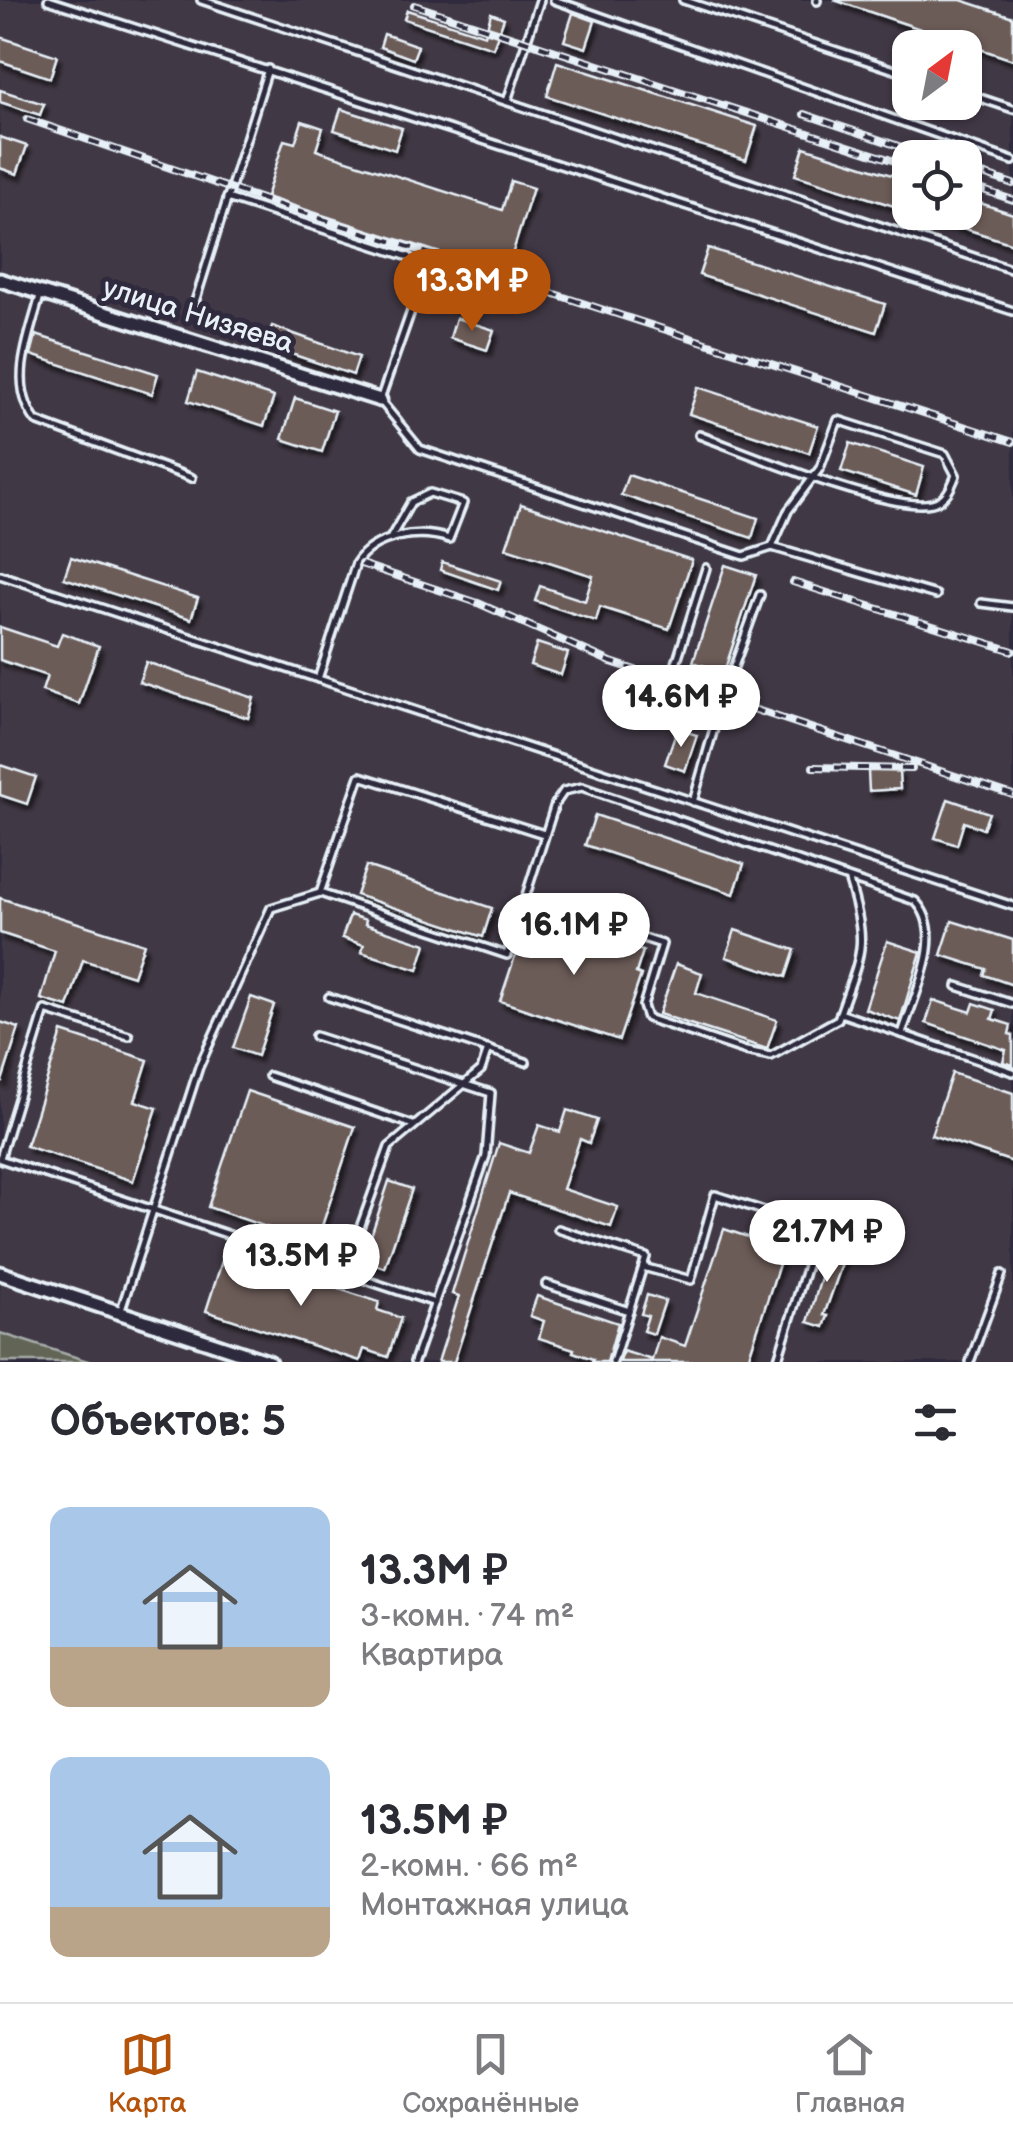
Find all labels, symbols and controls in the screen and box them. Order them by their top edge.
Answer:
north arrow [892,30,982,120]
map controls [892,30,982,230]
button: locate [892,140,982,230]
pin: 13.3M ₽ [380,249,564,334]
text: 13.3M ₽ [416,262,528,301]
street label: улица Низяева [99,271,298,361]
pin: 14.6M ₽ [589,665,773,750]
text: 14.6M ₽ [624,678,738,717]
pin: 16.1M ₽ [482,893,666,978]
text: 16.1M ₽ [520,906,628,945]
pin: 21.7M ₽ [735,1200,919,1285]
text: 21.7M ₽ [771,1213,883,1252]
pin: 13.5M ₽ [209,1224,393,1309]
text: 13.5M ₽ [245,1237,357,1276]
icon: filters [908,1395,963,1450]
text: Объектов: 5 [50,1397,286,1448]
text: 13.3M ₽ [360,1546,508,1597]
icon: home [130,1547,250,1667]
text: 3-комн. · 74 m² [360,1597,574,1636]
text: Квартира [360,1636,503,1675]
text: 13.5M ₽ [360,1796,508,1847]
icon: home [130,1797,250,1917]
text: 2-комн. · 66 m² [360,1847,578,1886]
text: Монтажная улица [360,1886,629,1925]
tab: Карта [108,2027,187,2120]
tab: Сохранённые [402,2027,579,2120]
tab: Главная [795,2027,905,2120]

